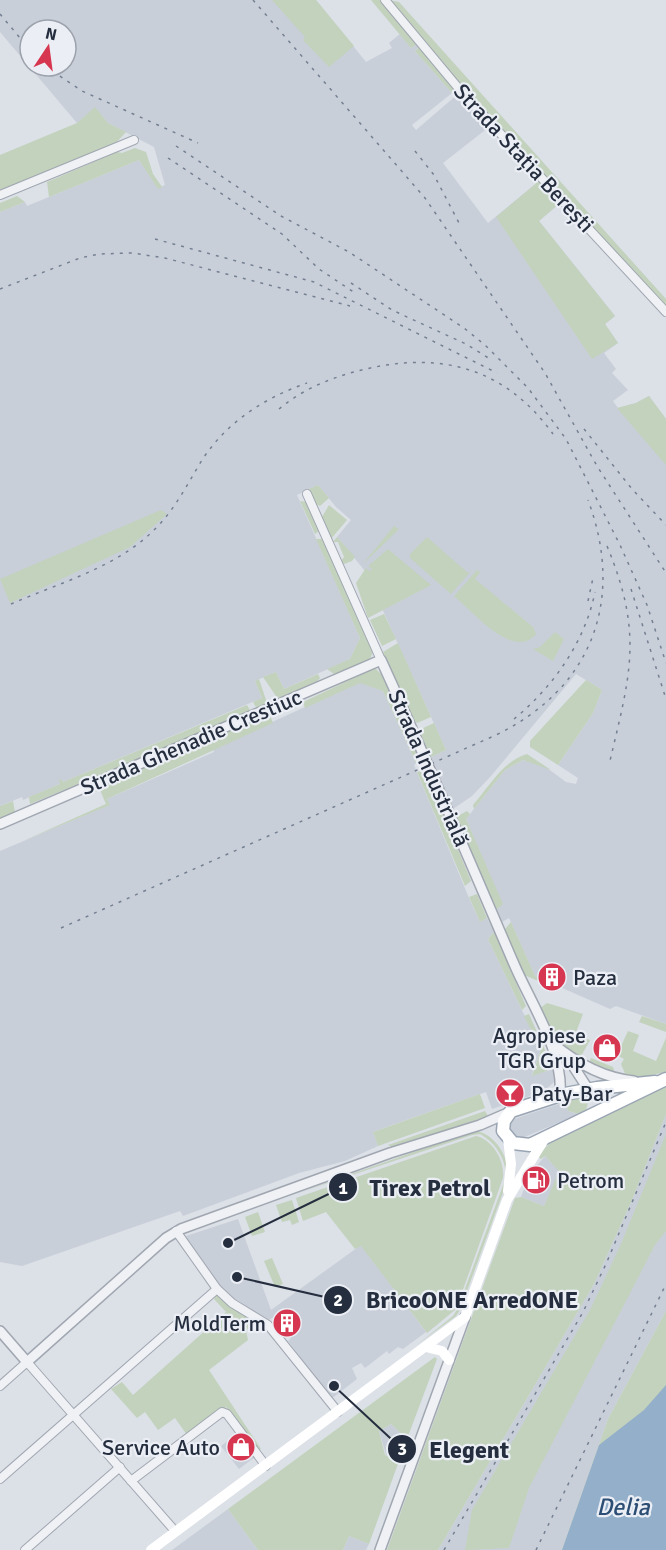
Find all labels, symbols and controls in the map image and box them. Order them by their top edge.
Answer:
north arrow [18,18,78,78]
text: N [43,23,59,45]
street label: Strada Stația Berești [448,78,600,238]
street label: Strada Ghenadie Crestiuc [76,683,306,801]
street label: Strada Industrială [382,685,476,851]
building icon: Paza [536,961,568,993]
place label: Paza [573,964,617,991]
place label: Agropiese TGR Grup [493,1022,586,1074]
shop icon: Agropiese TGR Grup [591,1032,623,1064]
bar icon: Paty-Bar [494,1077,526,1109]
place label: Paty-Bar [531,1080,612,1107]
fuel station icon: Petrom [520,1164,552,1196]
callout: Tirex Petrol [328,1166,503,1208]
place label: Petrom [557,1167,624,1194]
text: Tirex Petrol [369,1173,491,1203]
text: 1 [338,1177,348,1199]
callout: BricoONE ArredONE [323,1279,590,1321]
text: BricoONE ArredONE [366,1285,578,1315]
text: 2 [333,1289,343,1311]
building icon: MoldTerm [271,1307,303,1339]
place label: MoldTerm [173,1310,266,1337]
callout: Elegent [387,1428,521,1470]
shop icon: Service Auto [225,1431,257,1463]
place label: Service Auto [102,1434,220,1461]
text: Elegent [429,1435,509,1465]
text: 3 [397,1438,407,1460]
water label: Delia [596,1492,650,1522]

